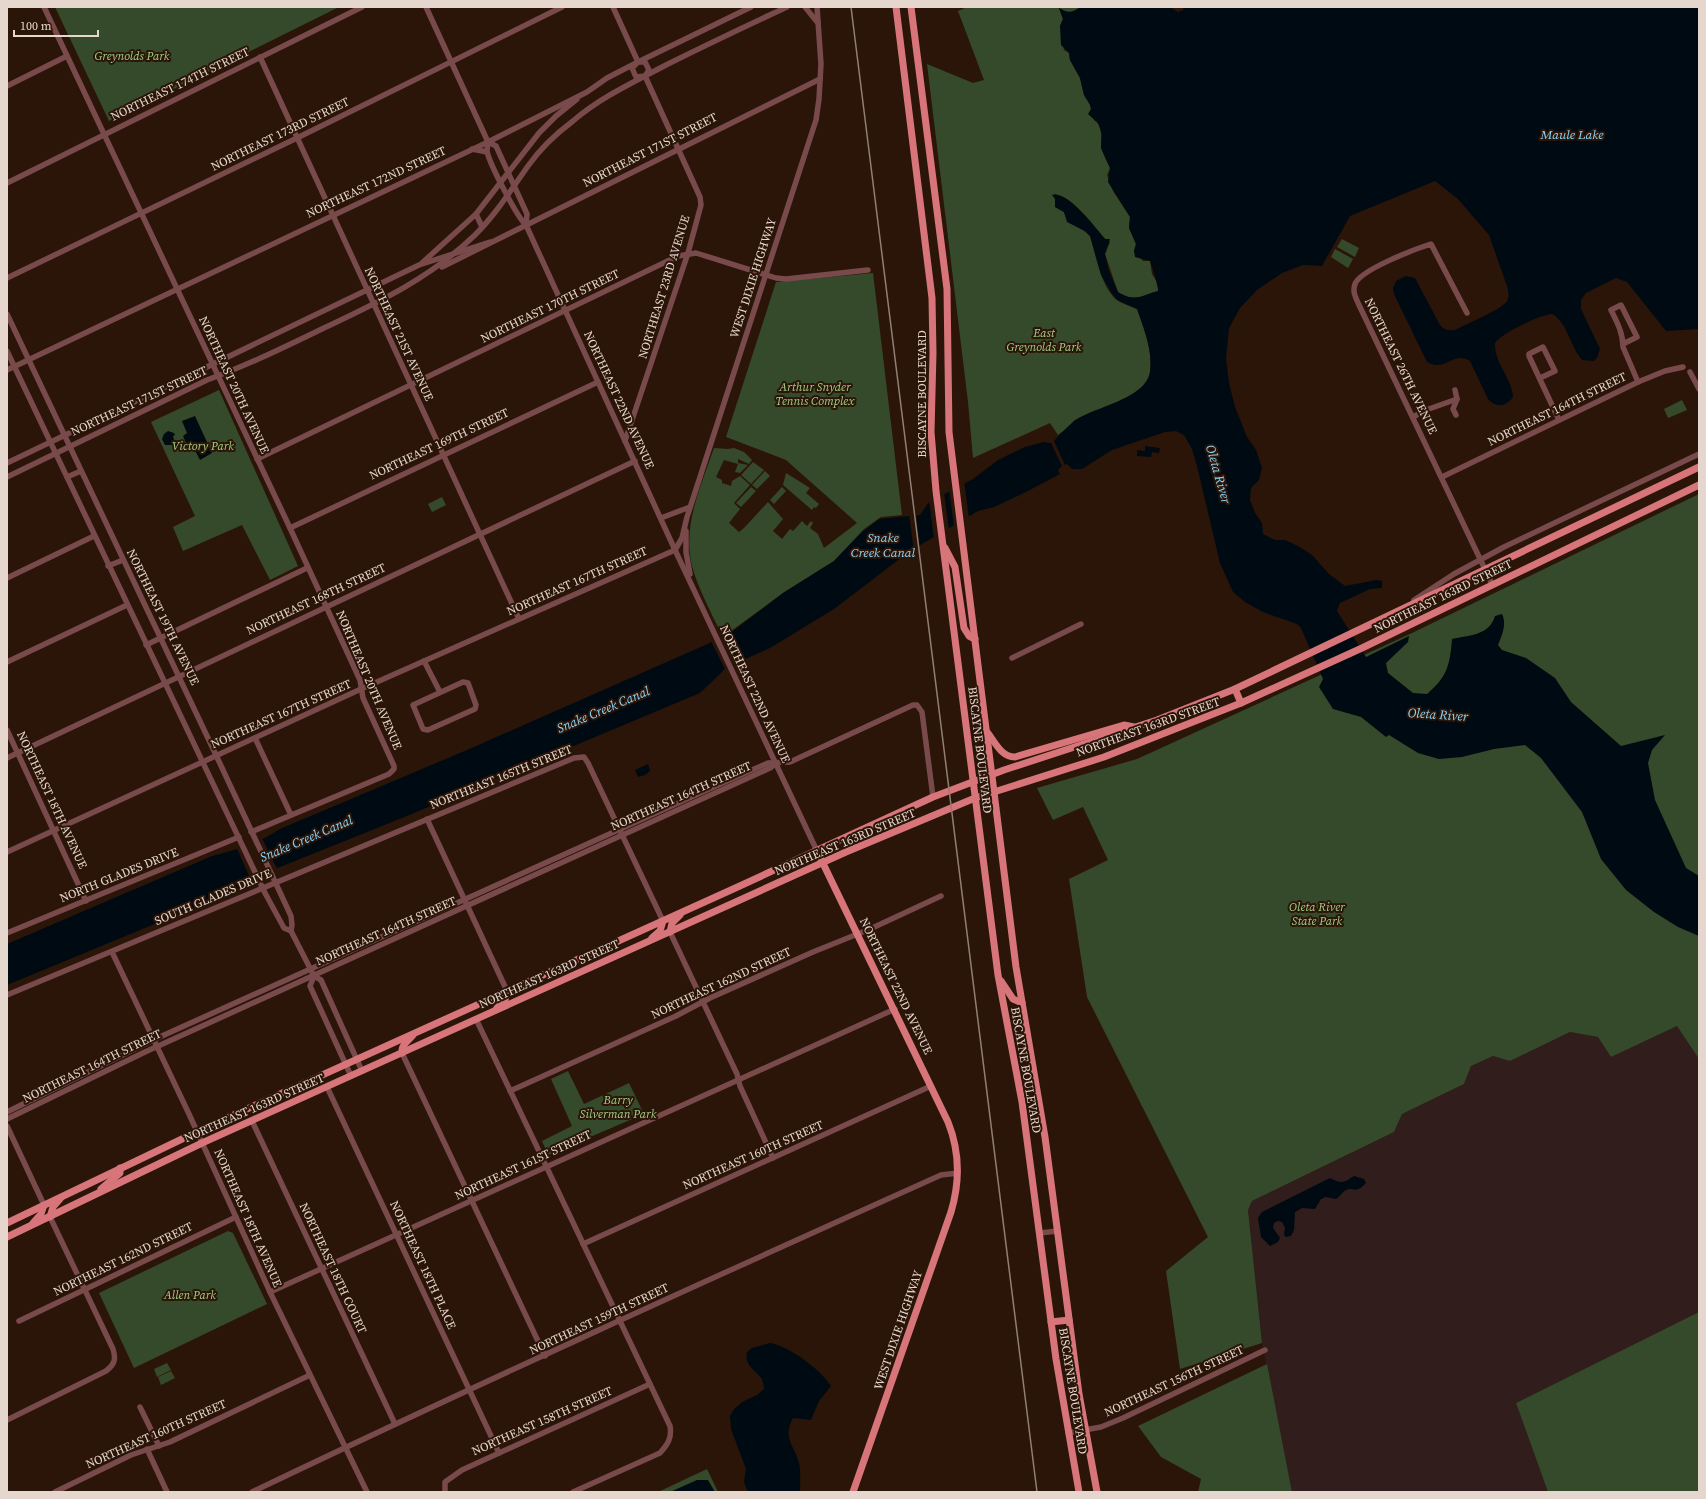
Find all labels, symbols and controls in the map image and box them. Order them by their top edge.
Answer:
scale bar [14,12,98,38]
text: 100 m [20,18,52,34]
street label: NORTHEAST 174TH STREET [108,43,253,125]
park label: Greynolds Park [94,48,170,64]
street label: NORTHEAST 173RD STREET [208,93,352,174]
street label: NORTHEAST 171ST STREET [580,109,721,191]
water label: Maule Lake [1539,126,1604,143]
street label: NORTHEAST 172ND STREET [303,142,449,222]
street label: NORTHEAST 23RD AVENUE [635,213,693,361]
street label: WEST DIXIE HIGHWAY [726,216,780,340]
street label: NORTHEAST 21ST AVENUE [361,264,437,404]
street label: NORTHEAST 170TH STREET [478,265,623,347]
street label: NORTHEAST 26TH AVENUE [1361,295,1441,437]
street label: NORTHEAST 20TH AVENUE [195,314,273,456]
park label: East Greynolds Park [1006,325,1082,355]
street label: NORTHEAST 22ND AVENUE [580,329,658,471]
street label: BISCAYNE BOULEVARD [914,330,930,458]
street label: NORTHEAST 171ST STREET [68,362,210,440]
street label: NORTHEAST 164TH STREET [1485,368,1630,450]
park label: Arthur Snyder Tennis Complex [776,379,855,409]
street label: NORTHEAST 169TH STREET [367,404,512,483]
park label: Victory Park [172,438,234,454]
water label: Oleta River [1202,443,1235,506]
water label: Snake Creek Canal [851,529,916,561]
street label: NORTHEAST 167TH STREET [504,542,650,619]
street label: NORTHEAST 19TH AVENUE [123,546,203,688]
street label: NORTHEAST 163RD STREET [1371,555,1515,636]
street label: NORTHEAST 168TH STREET [244,559,389,638]
street label: NORTHEAST 20TH AVENUE [332,608,406,752]
street label: NORTHEAST 22ND AVENUE [716,623,794,765]
street label: NORTHEAST 167TH STREET [208,675,354,752]
water label: Snake Creek Canal [554,682,652,737]
street label: BISCAYNE BOULEVARD [964,686,996,814]
street label: NORTHEAST 163RD STREET [1074,693,1223,760]
water label: Oleta River [1407,704,1469,725]
street label: NORTHEAST 18TH AVENUE [13,729,91,871]
street label: NORTHEAST 165TH STREET [427,741,575,813]
street label: NORTHEAST 164TH STREET [608,757,754,834]
street label: NORTHEAST 163RD STREET [772,805,919,879]
water label: Snake Creek Canal [257,811,355,866]
street label: NORTH GLADES DRIVE [57,844,181,906]
street label: SOUTH GLADES DRIVE [152,865,274,929]
street label: NORTHEAST 164TH STREET [313,892,459,969]
park label: Oleta River State Park [1289,899,1346,929]
street label: NORTHEAST 22ND AVENUE [856,915,936,1057]
street label: NORTHEAST 163RD STREET [476,935,622,1012]
street label: NORTHEAST 162ND STREET [648,943,794,1023]
street label: BISCAYNE BOULEVARD [1007,1006,1045,1134]
street label: NORTHEAST 164TH STREET [20,1025,165,1107]
street label: NORTHEAST 163RD STREET [181,1069,327,1146]
park label: Barry Silverman Park [580,1092,657,1122]
street label: NORTHEAST 160TH STREET [680,1116,826,1193]
street label: NORTHEAST 161ST STREET [452,1126,594,1204]
street label: NORTHEAST 18TH AVENUE [210,1146,286,1290]
street label: NORTHEAST 18TH PLACE [386,1198,460,1332]
street label: NORTHEAST 18TH COURT [296,1200,371,1337]
street label: NORTHEAST 162ND STREET [51,1218,196,1300]
street label: WEST DIXIE HIGHWAY [870,1268,926,1392]
street label: NORTHEAST 159TH STREET [527,1279,672,1358]
park label: Allen Park [163,1287,216,1303]
street label: BISCAYNE BOULEVARD [1055,1327,1091,1455]
street label: NORTHEAST 156TH STREET [1102,1341,1247,1420]
street label: NORTHEAST 158TH STREET [469,1382,615,1459]
street label: NORTHEAST 160TH STREET [83,1395,229,1472]

